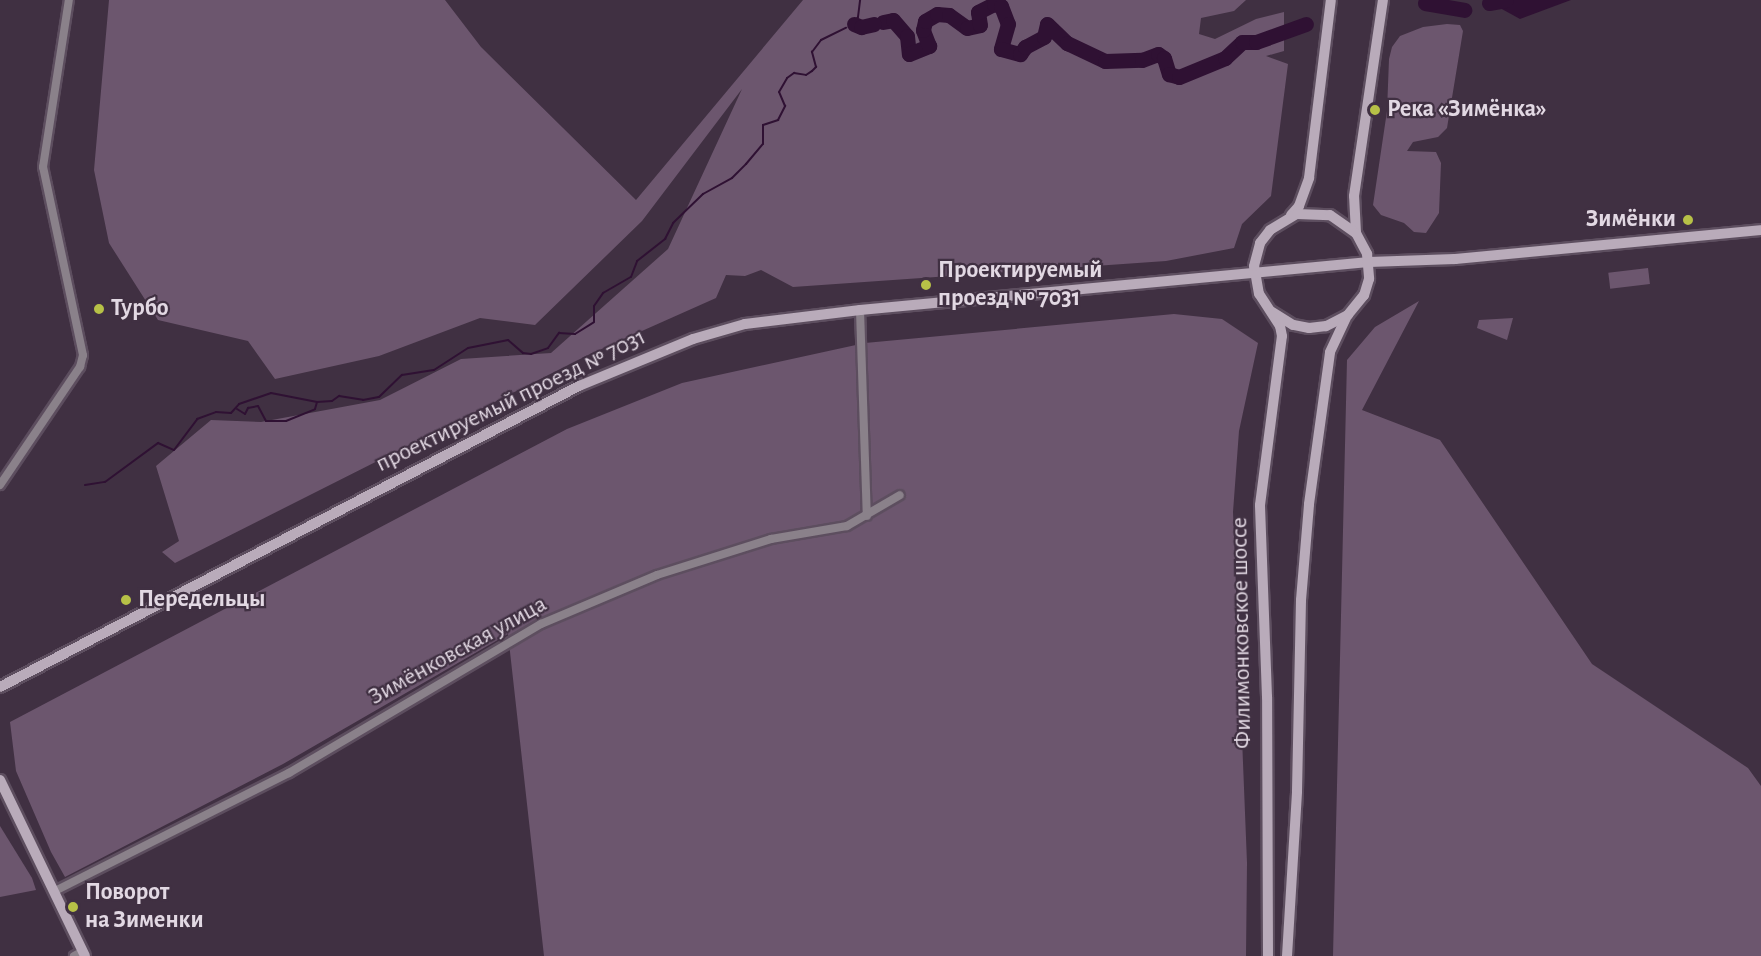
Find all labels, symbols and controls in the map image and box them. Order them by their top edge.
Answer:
place label: Река «Зимёнка» [1387,96,1546,124]
marker: Река «Зимёнка» [1368,103,1382,117]
place label: Зимёнки [1586,206,1676,234]
marker: Зимёнки [1681,213,1695,227]
place label: Проектируемый проезд № 7031 [938,257,1102,313]
marker: Проектируемый проезд № 7031 [919,278,933,292]
place label: Турбо [111,295,169,323]
marker: Турбо [92,302,106,316]
street label: проектируемый проезд № 7031 [371,323,651,479]
street label: Филимонковское шоссе [1226,517,1258,749]
place label: Передельцы [138,586,266,614]
street label: Зимёнковская улица [364,590,552,712]
marker: Передельцы [119,593,133,607]
place label: Поворот на Зименки [85,879,204,935]
marker: Поворот на Зименки [66,900,80,914]

